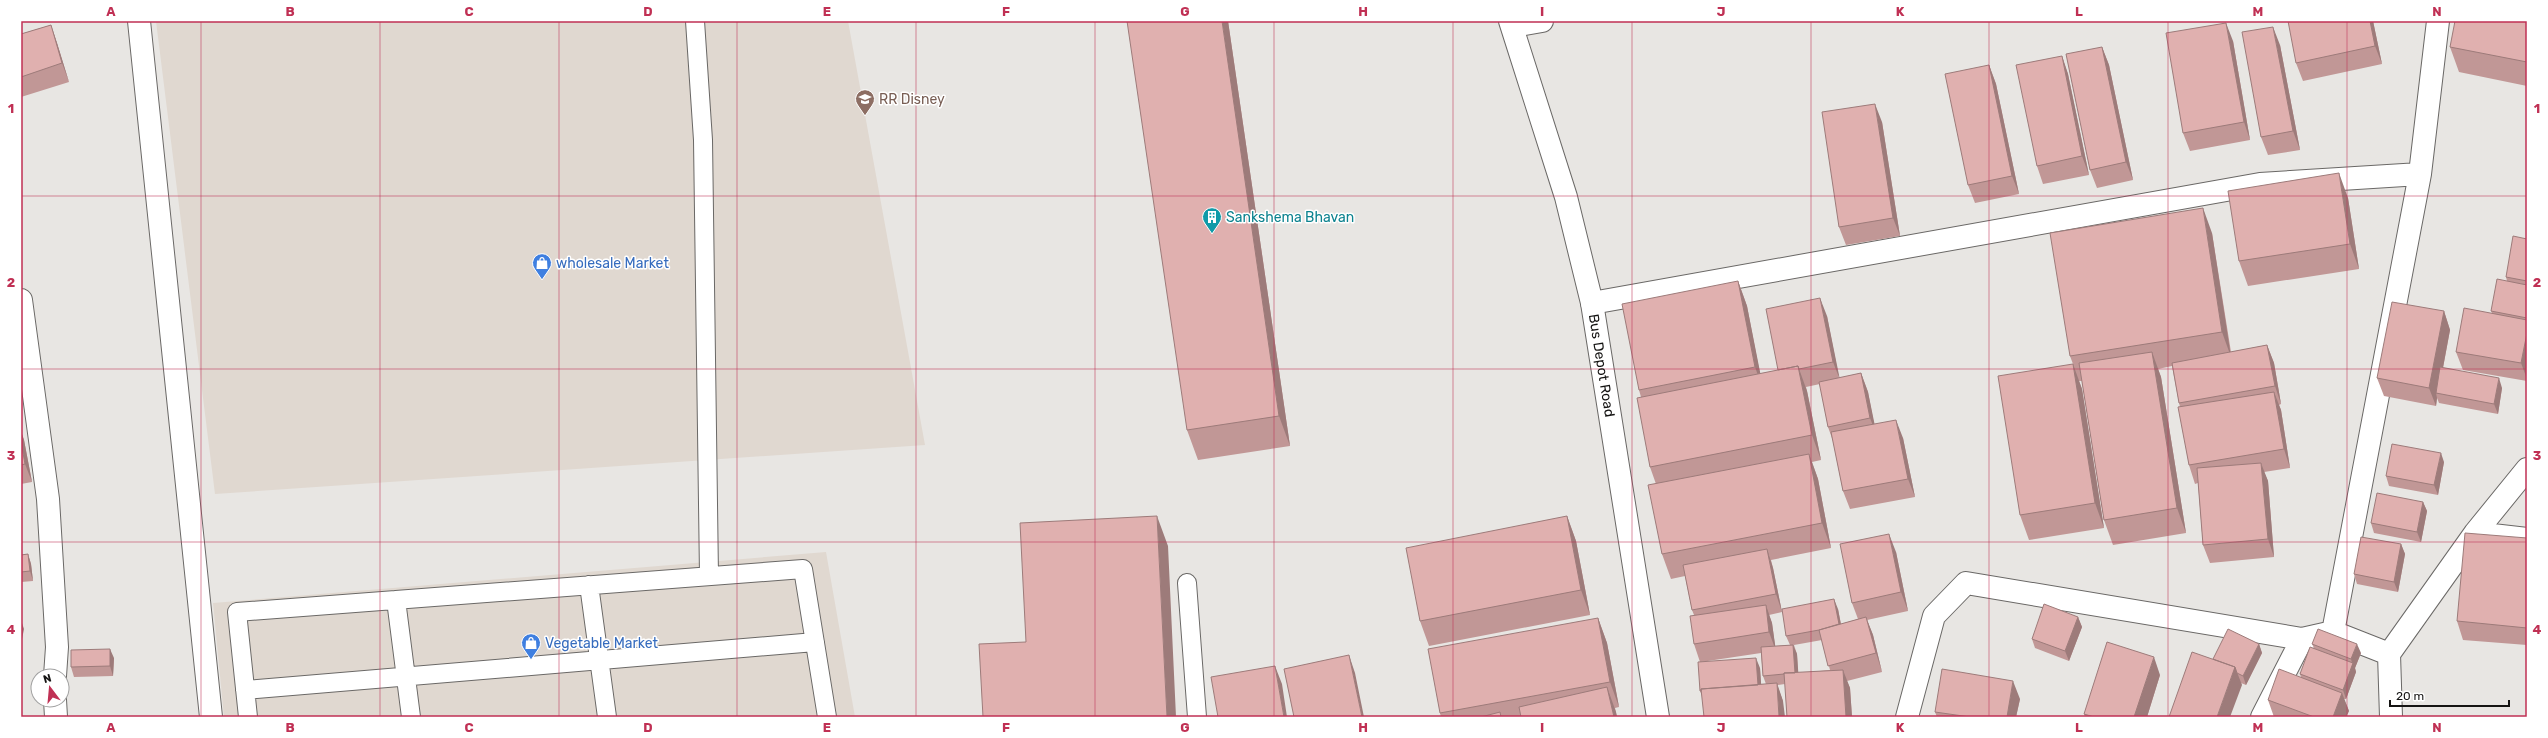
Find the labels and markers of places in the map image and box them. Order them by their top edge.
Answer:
school or university icon: RR Disney [854,88,876,116]
place label: RR Disney [879,91,945,108]
building icon: Sankshema Bhavan [1201,206,1223,234]
place label: Sankshema Bhavan [1226,209,1354,226]
shop icon: wholesale Market [531,252,553,280]
place label: wholesale Market [556,255,669,272]
shop icon: Vegetable Market [520,632,542,660]
place label: Vegetable Market [545,635,658,652]

